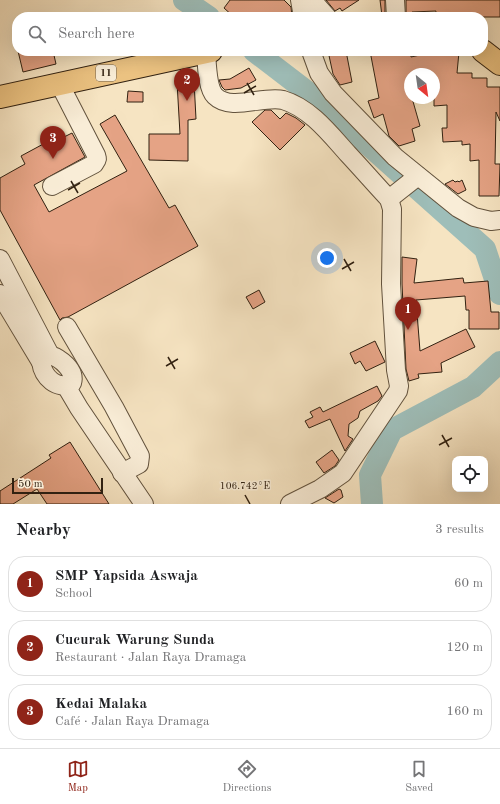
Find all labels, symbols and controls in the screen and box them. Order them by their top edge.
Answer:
search box [12,12,488,56]
icon: search [26,23,48,45]
text: Search here [58,27,135,42]
road number: 11 [96,65,116,81]
pin: 2 [174,68,200,101]
north arrow [404,68,440,104]
pin: 3 [40,126,66,159]
your location [317,248,337,268]
pin: 1 [395,297,421,330]
map controls [452,456,488,492]
button: locate [452,456,488,492]
scale bar [12,476,103,495]
text: 50 m [18,479,43,490]
text: 106.742°E [220,481,270,491]
text: Nearby [16,522,71,539]
text: 3 results [435,523,484,536]
text: SMP Yapsida Aswaja [55,569,198,584]
text: 1 [26,577,34,590]
text: 60 m [454,577,483,590]
text: School [55,587,92,600]
text: Cucurak Warung Sunda [55,633,215,648]
text: 2 [26,641,34,654]
text: 120 m [446,641,483,654]
text: Restaurant · Jalan Raya Dramaga [55,651,246,664]
text: Kedai Malaka [55,697,147,712]
text: 3 [26,705,34,718]
text: 160 m [446,705,483,718]
text: Café · Jalan Raya Dramaga [55,715,210,728]
tab: Map [67,758,89,796]
tab: Directions [223,758,271,796]
tab: Saved [405,758,433,796]

